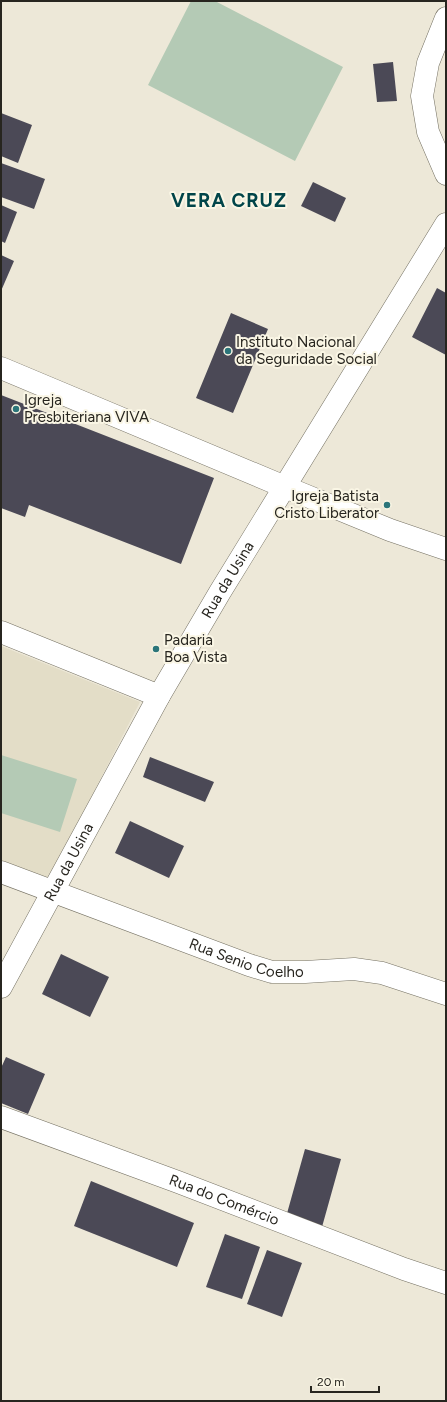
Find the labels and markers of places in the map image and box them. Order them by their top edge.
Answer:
place label: Instituto Nacional da Seguridade Social [236,333,377,368]
marker: Instituto Nacional da Seguridade Social [223,346,233,356]
place label: Igreja Presbiteriana VIVA [24,391,149,426]
marker: Igreja Presbiteriana VIVA [11,404,21,414]
place label: Igreja Batista Cristo Liberator [274,487,379,522]
marker: Igreja Batista Cristo Liberator [382,500,392,510]
place label: Padaria Boa Vista [164,631,227,666]
marker: Padaria Boa Vista [151,644,161,654]

